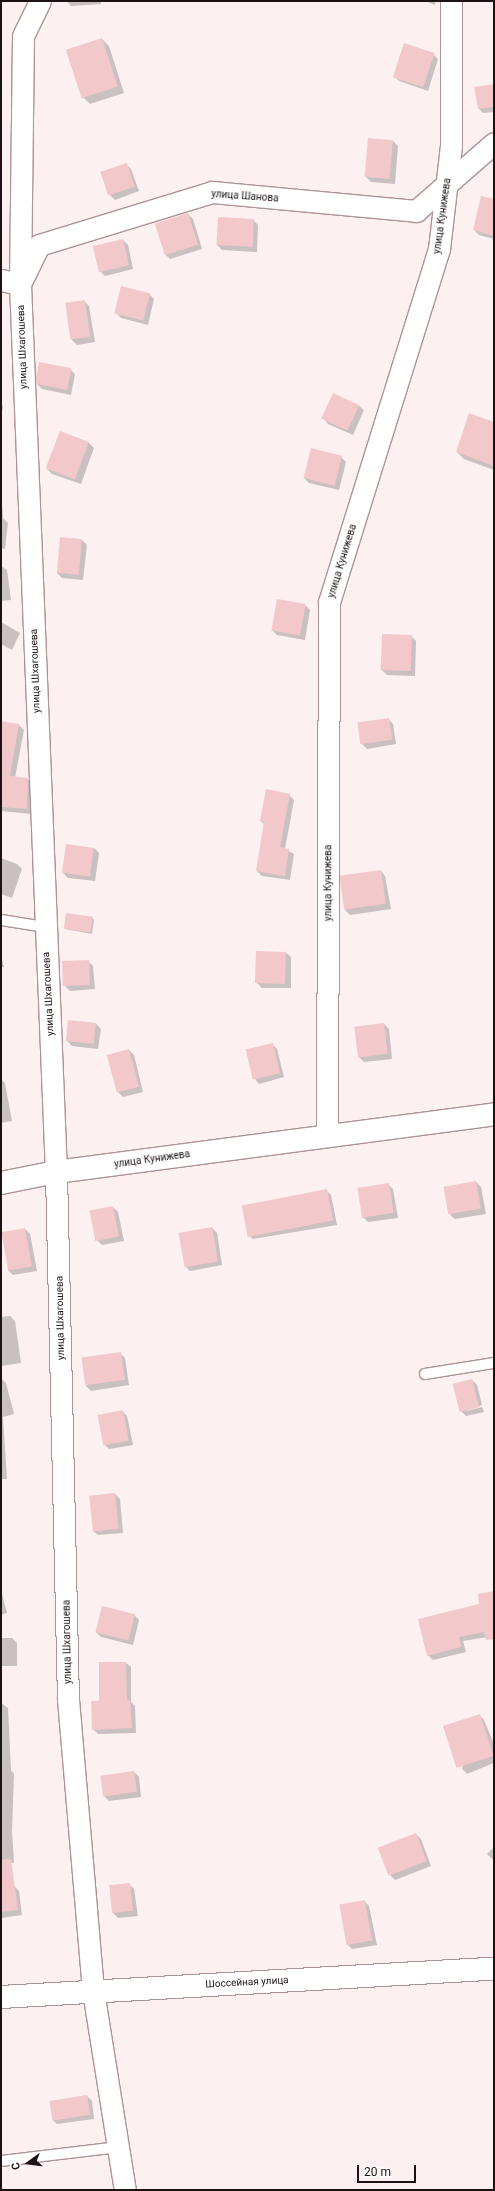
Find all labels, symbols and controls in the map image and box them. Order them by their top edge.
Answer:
street label: улица Кунижева [431,177,453,255]
street label: улица Шанова [211,188,279,204]
street label: улица Шхагошева [15,305,29,389]
street label: улица Кунижева [325,523,359,599]
street label: улица Шхагошева [28,629,42,713]
street label: улица Кунижева [322,845,334,921]
street label: улица Шхагошева [40,952,56,1036]
street label: улица Кунижева [113,1148,191,1170]
street label: улица Шхагошева [53,1276,67,1360]
street label: улица Шхагошева [60,1600,74,1684]
street label: Шоссейная улица [205,1974,289,1990]
north arrow [8,2143,48,2183]
scale bar [359,2157,418,2183]
text: С [9,2161,23,2171]
text: 20 m [364,2165,391,2179]

